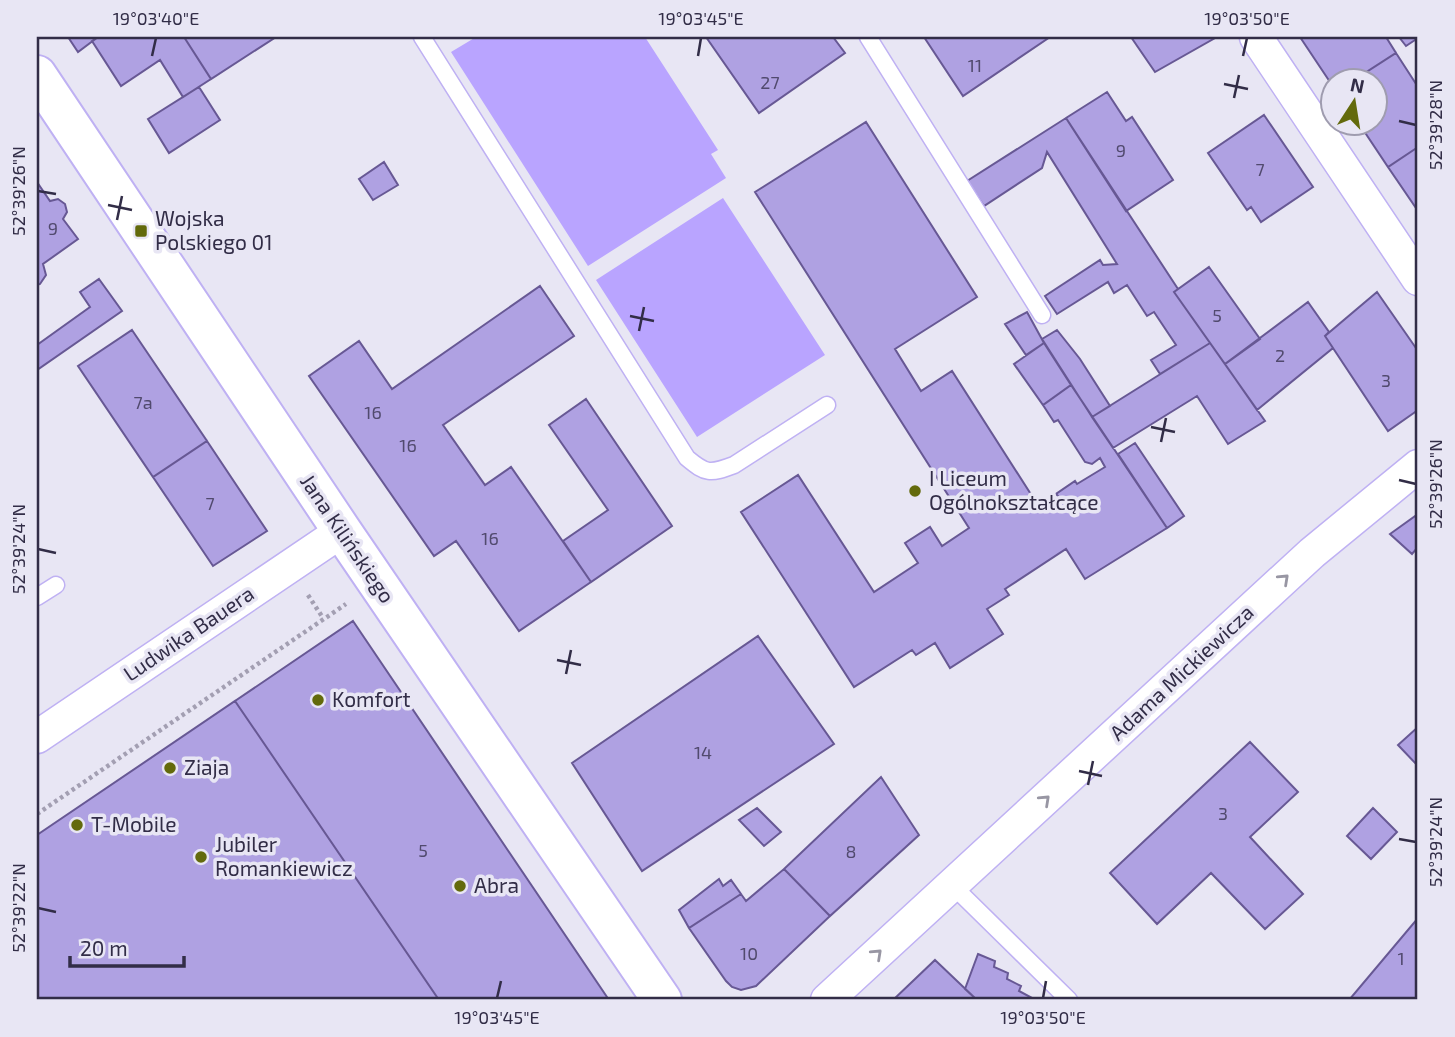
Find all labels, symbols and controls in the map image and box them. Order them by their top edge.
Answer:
text: 19°03'40"E [113,7,199,29]
text: 19°03'45"E [658,7,744,29]
text: 19°03'50"E [1204,7,1290,29]
house number: 11 [968,54,982,76]
north arrow [1318,66,1388,136]
house number: 27 [760,71,780,93]
text: N [1349,72,1367,98]
text: 52°39'28"N [1424,80,1446,170]
house number: 9 [1116,139,1126,161]
text: 52°39'26"N [7,146,29,236]
house number: 7 [1255,158,1265,180]
place label: Wojska Polskiego 01 [155,205,273,254]
house number: 9 [48,217,58,239]
marker: Wojska Polskiego 01 [133,223,149,239]
house number: 5 [1212,304,1222,326]
house number: 2 [1275,344,1285,366]
house number: 3 [1381,369,1391,391]
house number: 7a [133,391,153,413]
house number: 16 [364,401,382,423]
house number: 16 [399,434,417,456]
text: 52°39'26"N [1424,439,1446,529]
place label: I Liceum Ogólnokształcące [929,465,1099,514]
street label: Jana Kilińskiego [296,469,400,607]
marker: I Liceum Ogólnokształcące [907,483,923,499]
house number: 7 [205,492,215,514]
text: 52°39'24"N [7,504,29,594]
house number: 16 [481,527,499,549]
one-way arrow [1276,575,1289,587]
street label: Ludwika Bauera [118,580,258,686]
street label: Adama Mickiewicza [1104,599,1258,745]
place label: Komfort [332,686,411,711]
marker: Komfort [310,692,326,708]
house number: 14 [694,741,712,763]
place label: Ziaja [184,754,229,780]
marker: Ziaja [162,760,178,776]
one-way arrow [1037,796,1050,808]
text: 52°39'24"N [1424,797,1446,887]
house number: 3 [1218,802,1228,824]
place label: T-Mobile [91,811,177,836]
marker: T-Mobile [69,817,85,833]
place label: Jubiler Romankiewicz [215,831,353,880]
house number: 5 [418,839,428,861]
house number: 8 [846,840,856,862]
marker: Jubiler Romankiewicz [193,849,209,865]
text: 52°39'22"N [7,863,29,953]
place label: Abra [474,872,519,897]
marker: Abra [452,878,468,894]
scale bar [70,925,184,969]
text: 20 m [80,935,128,960]
house number: 10 [740,942,758,964]
house number: 1 [1397,947,1405,969]
one-way arrow [869,950,882,962]
text: 19°03'45"E [454,1006,540,1028]
text: 19°03'50"E [1000,1006,1086,1028]

